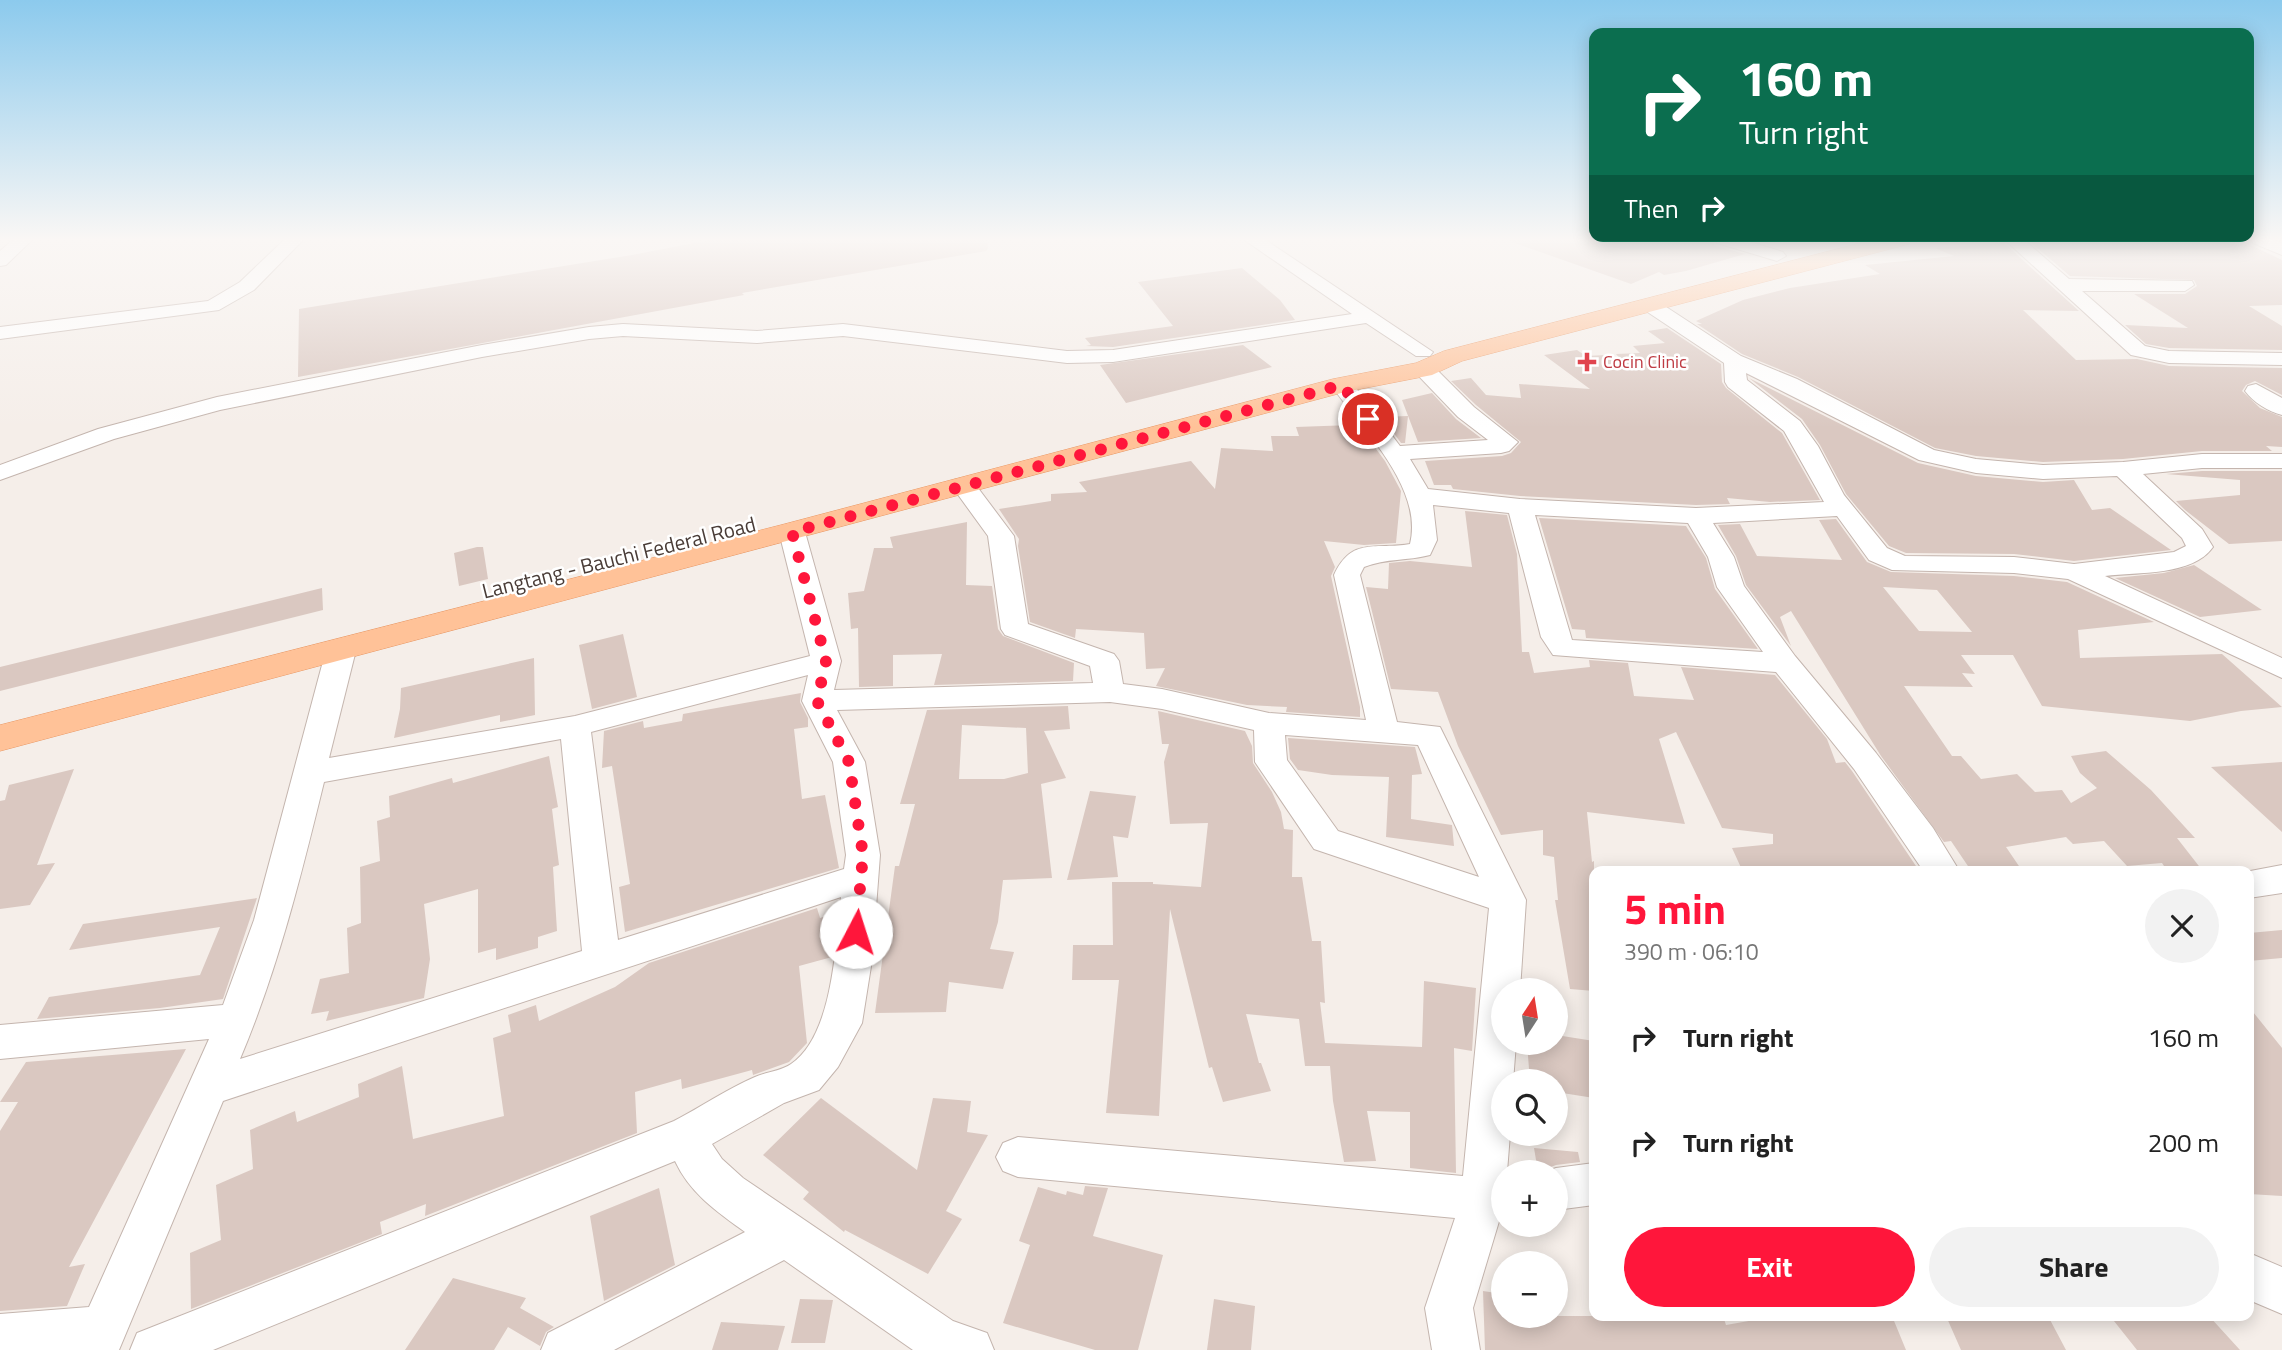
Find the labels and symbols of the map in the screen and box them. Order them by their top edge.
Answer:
place label: Cocin Clinic [1603,348,1687,375]
marker: Cocin Clinic [1577,352,1597,372]
pin [1338,389,1398,449]
street label: Langtang - Bauchi Federal Road [479,508,759,607]
position arrow [819,895,893,969]
north arrow [1491,978,1568,1055]

